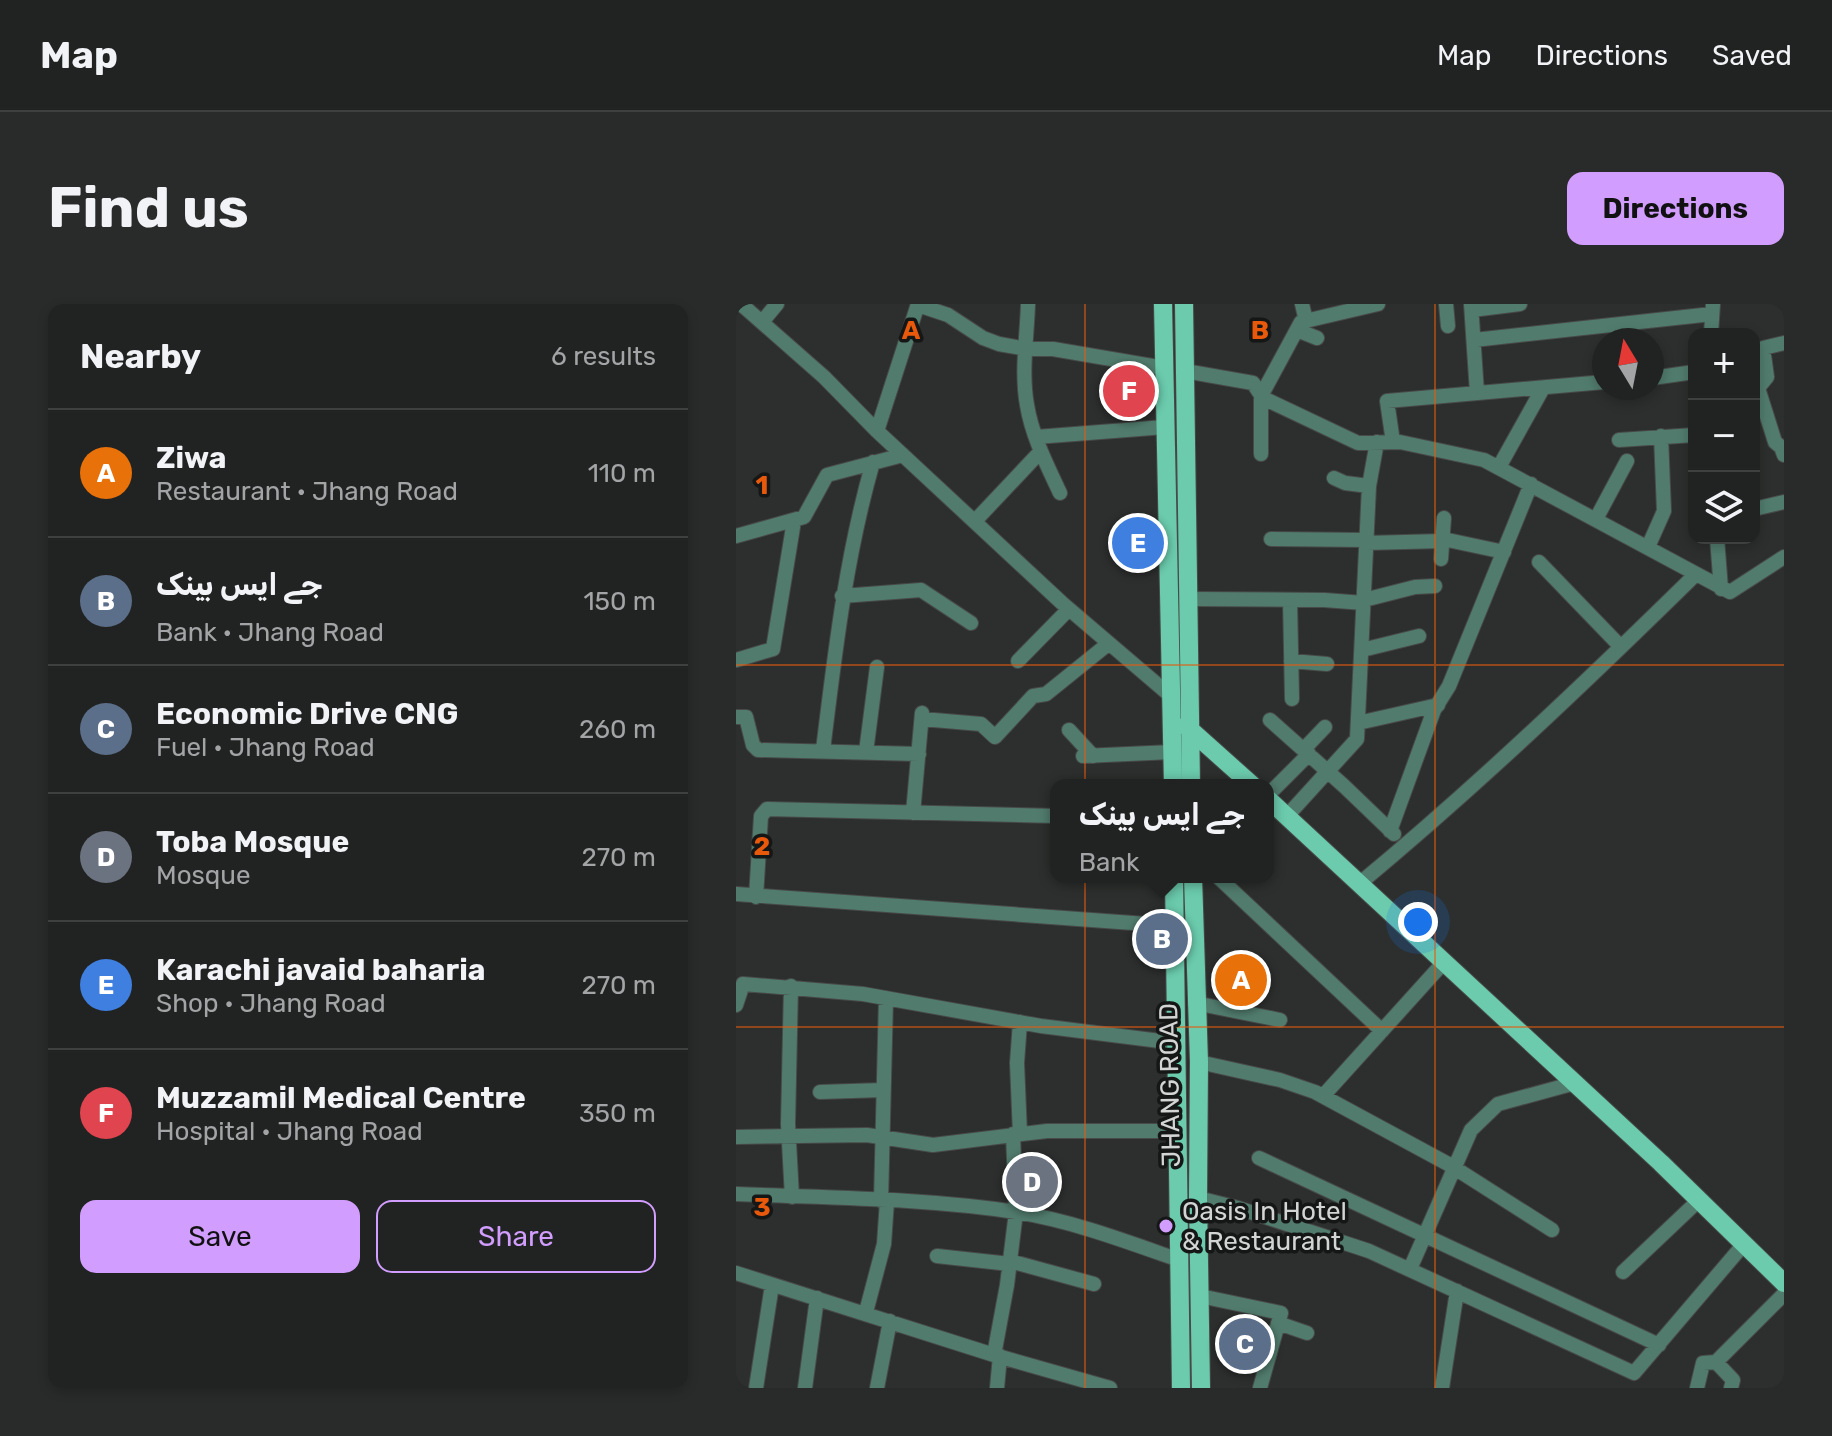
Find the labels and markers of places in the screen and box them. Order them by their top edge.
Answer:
pin: F [1103,361,1155,421]
pin: E [1112,513,1164,573]
pin: B [1136,909,1188,969]
pin: A [1215,950,1267,1010]
pin: D [1006,1152,1058,1212]
place label: Oasis In Hotel & Restaurant [1182,1196,1347,1257]
marker: Oasis In Hotel & Restaurant [1157,1217,1175,1235]
pin: C [1219,1314,1271,1374]

